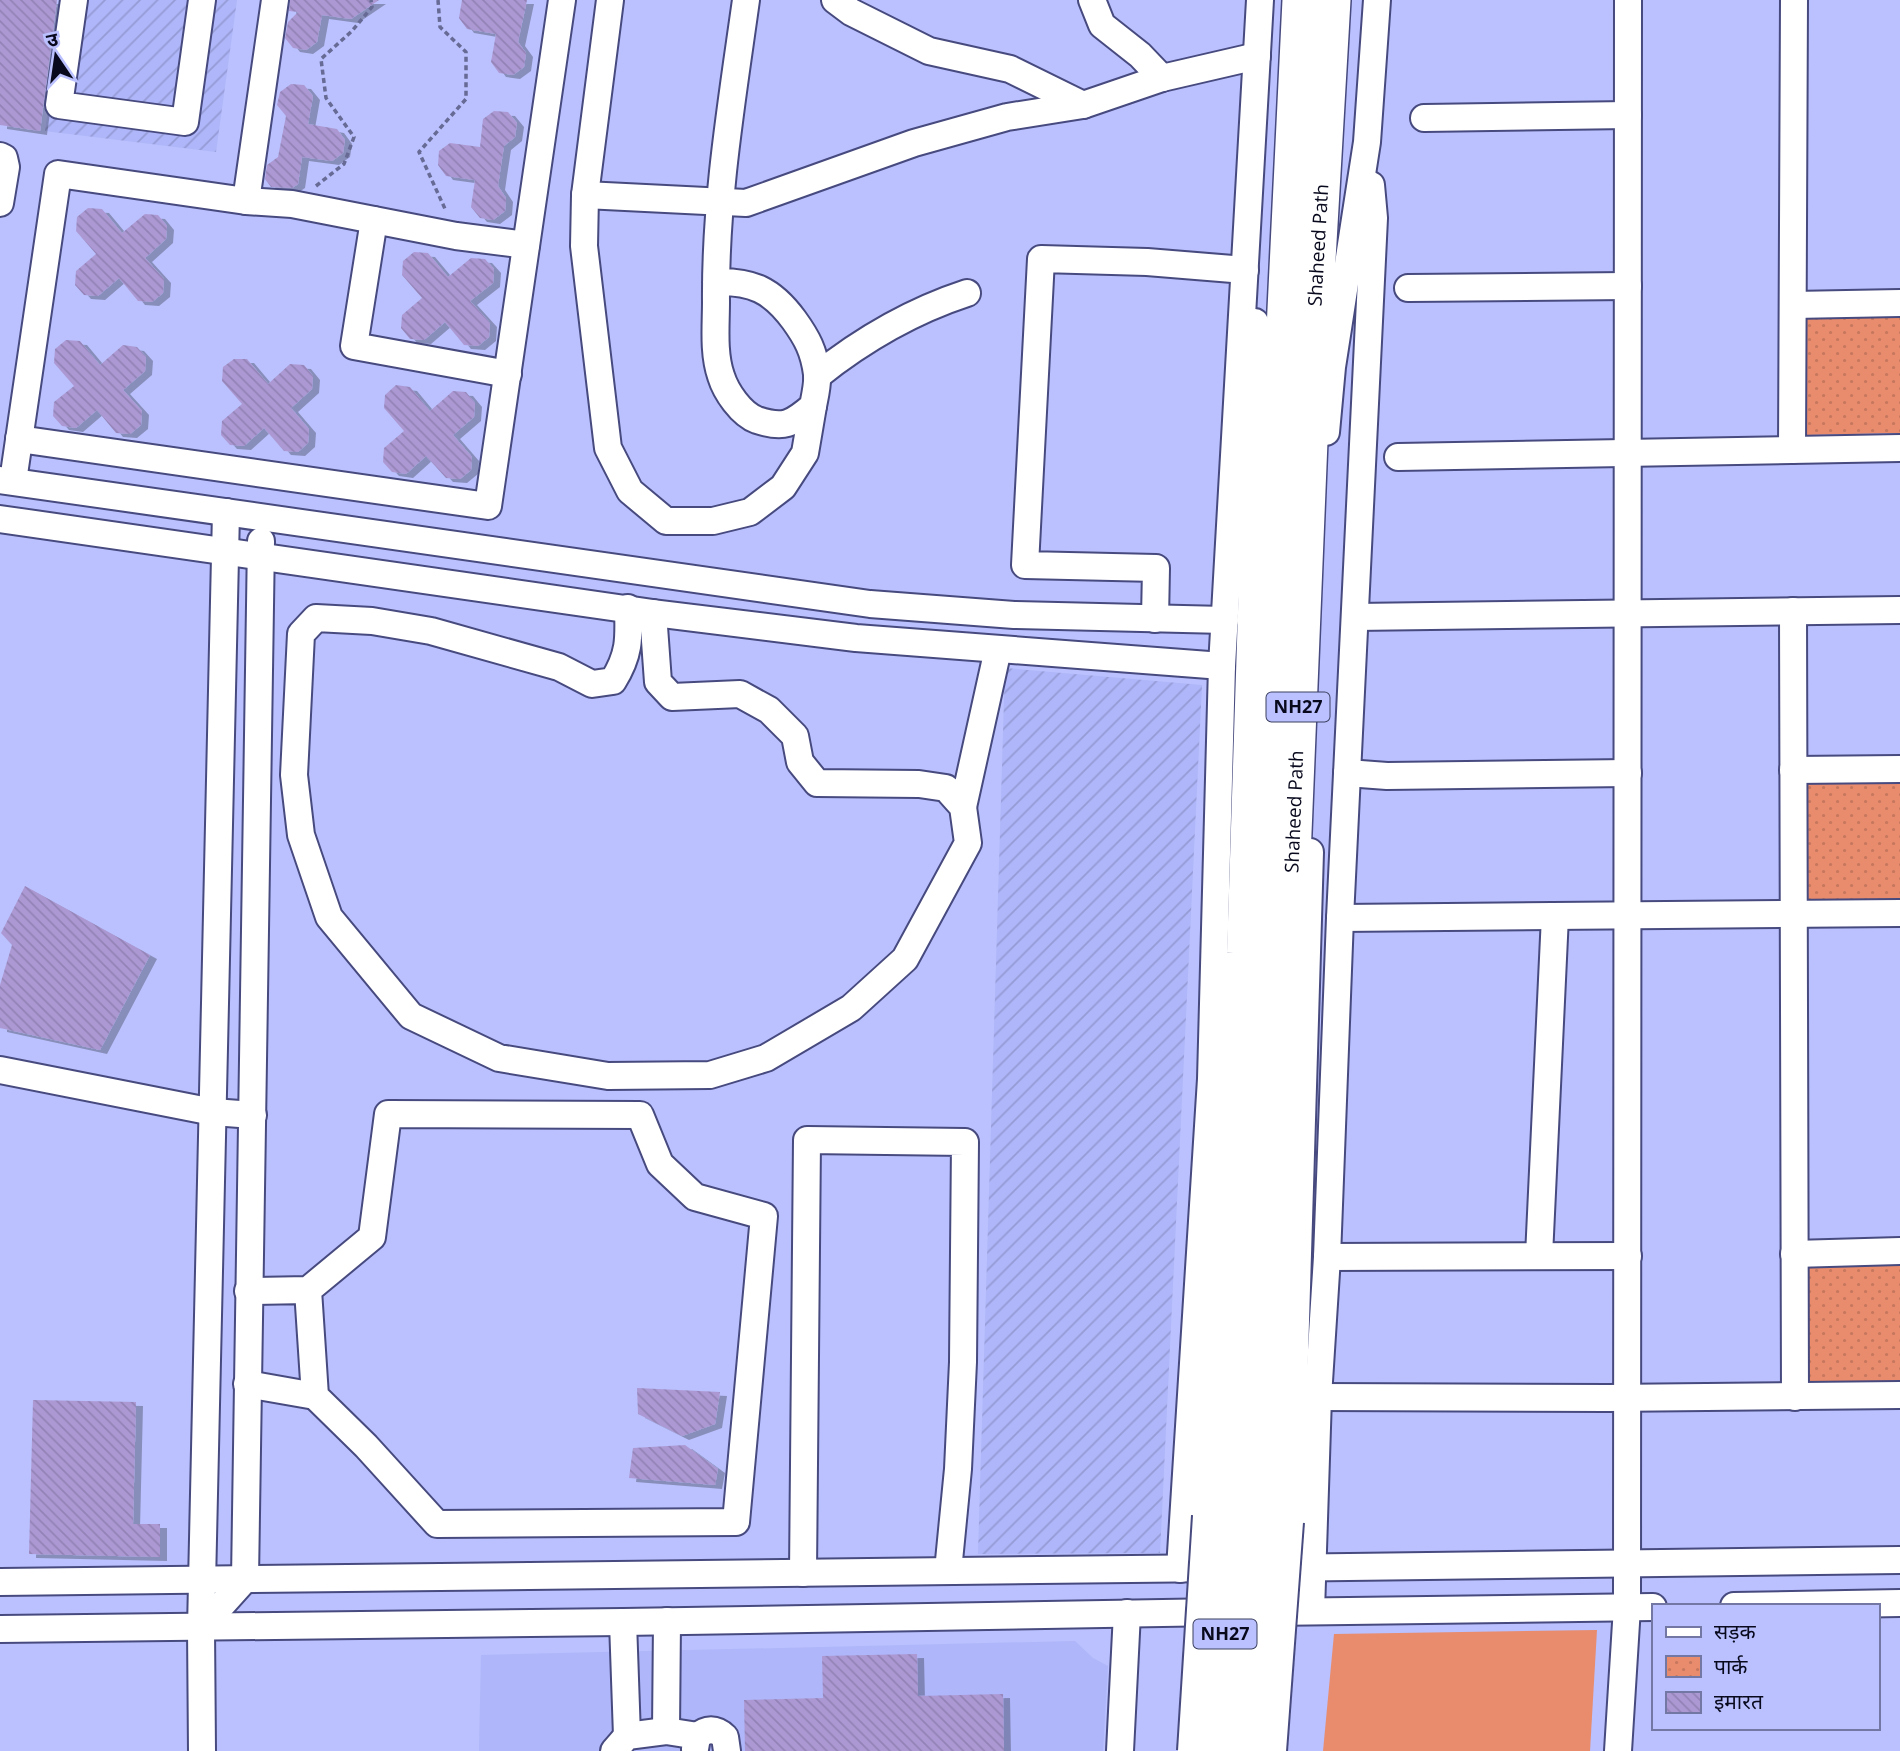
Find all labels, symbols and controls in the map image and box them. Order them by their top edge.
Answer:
north arrow [21,21,91,91]
text: उ [44,25,61,53]
street label: Shaheed Path [1302,183,1334,307]
road number: NH27 [1266,692,1330,722]
street label: Shaheed Path [1278,750,1309,873]
legend [1652,1604,1879,1730]
text: सड़क [1714,1617,1756,1645]
road number: NH27 [1194,1619,1256,1648]
text: पार्क [1714,1652,1748,1680]
text: इमारत [1714,1687,1764,1715]

